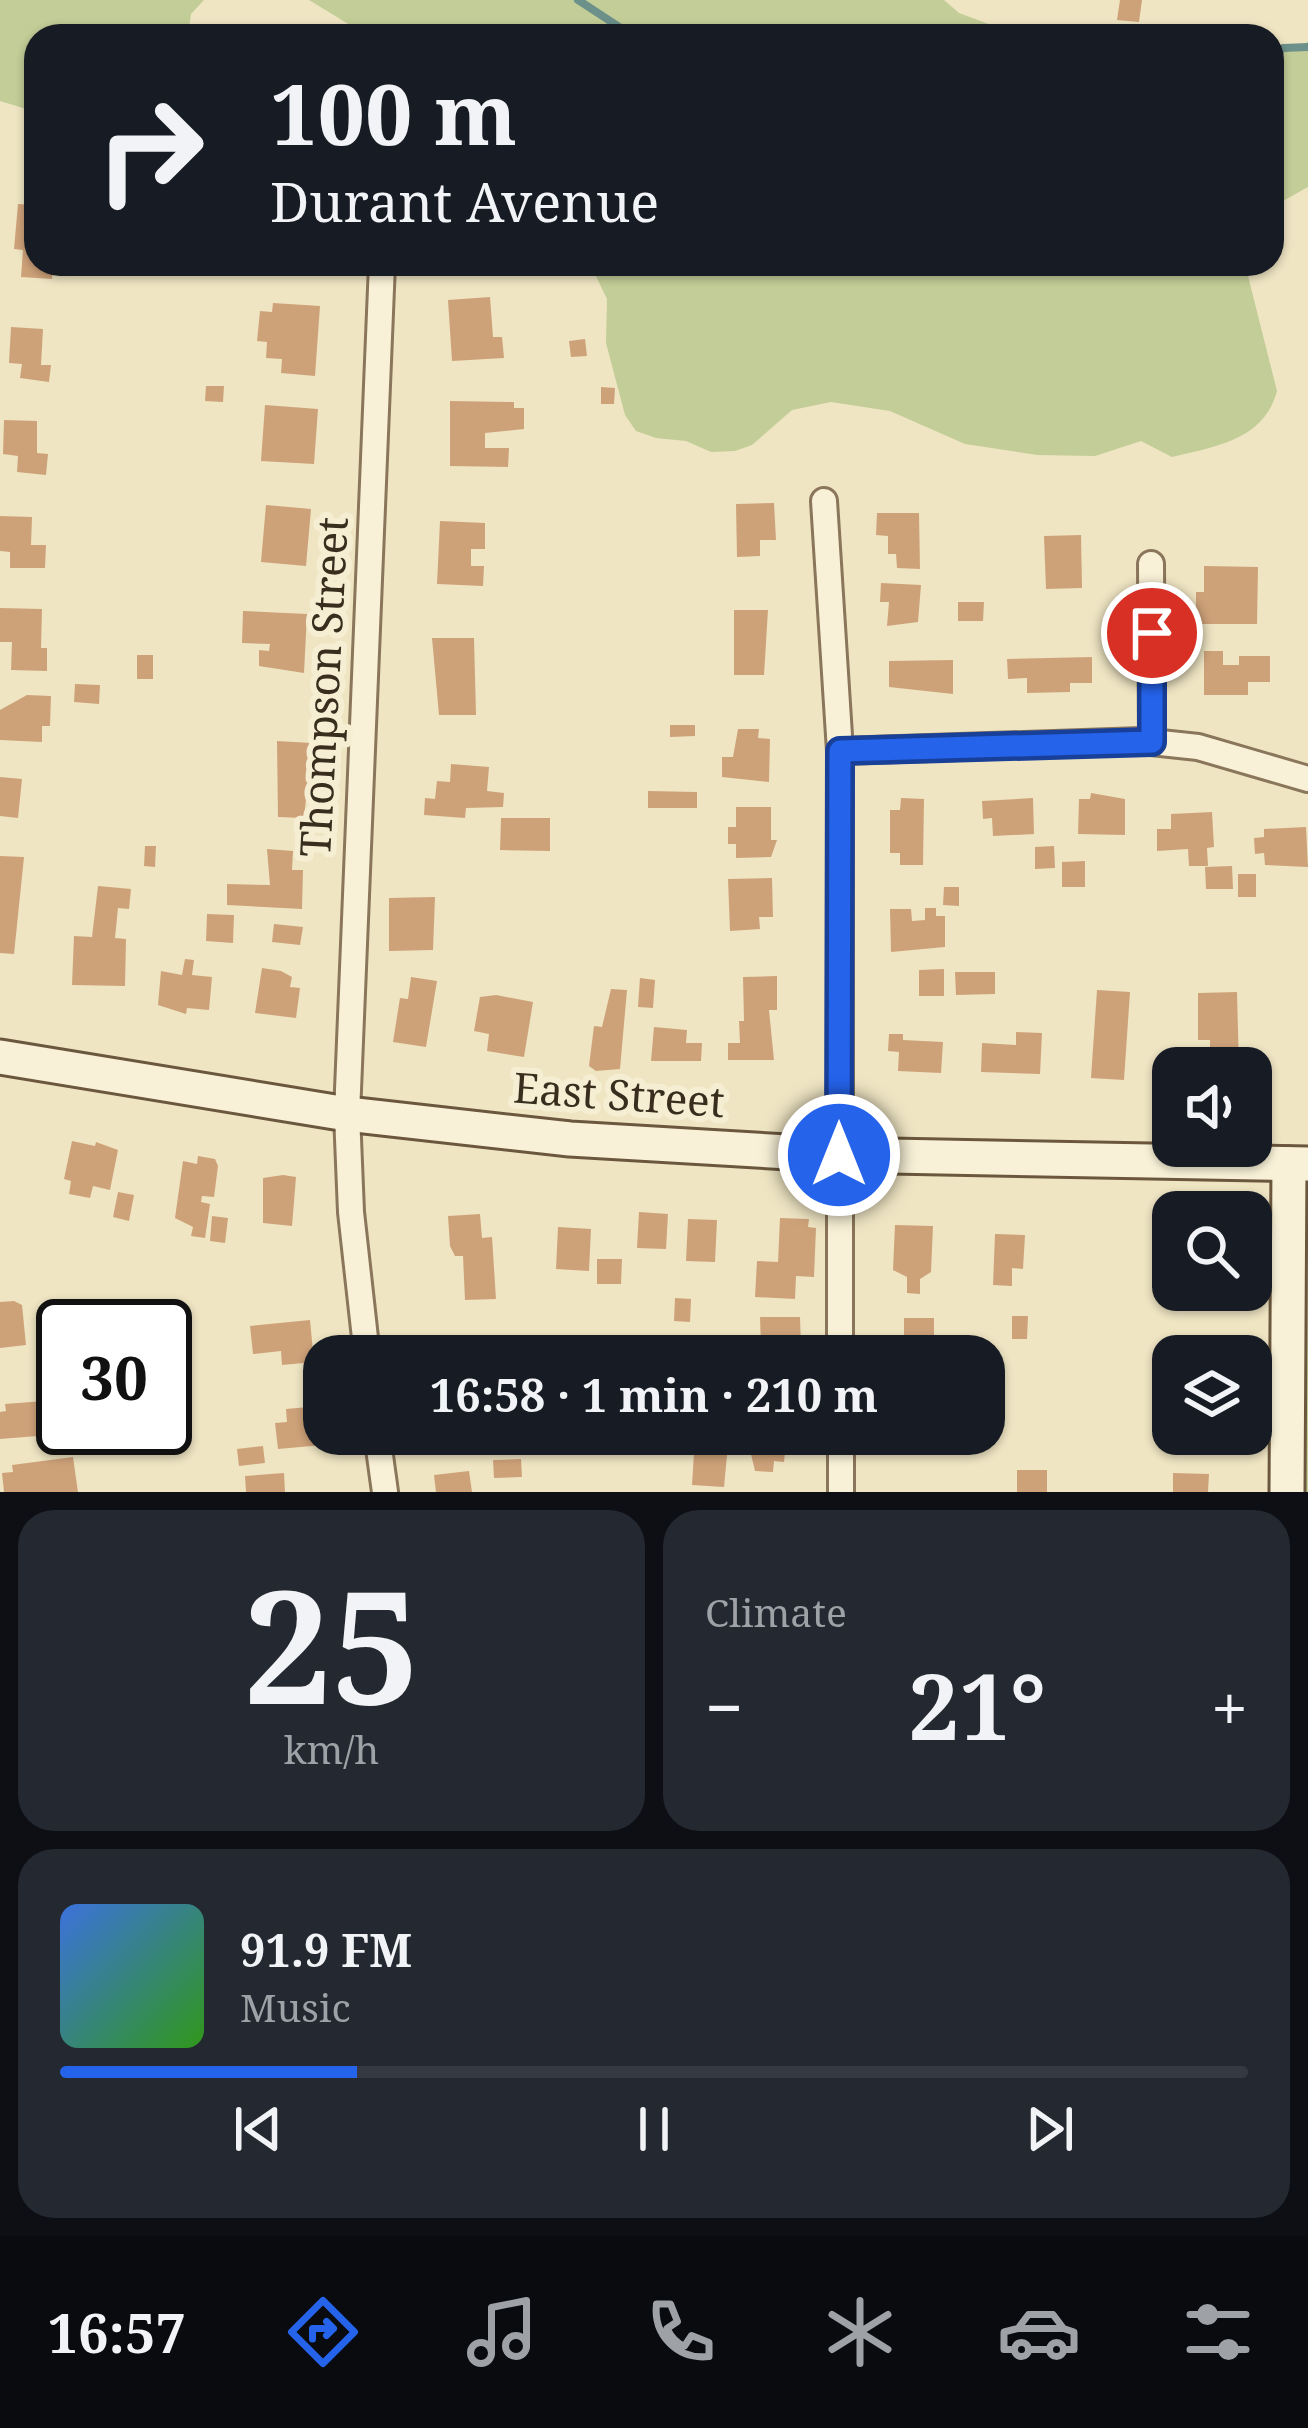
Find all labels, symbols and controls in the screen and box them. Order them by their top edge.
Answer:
text: 100 m [270,55,517,170]
icon: right [72,72,228,228]
text: Durant Avenue [270,164,659,238]
street label: Thompson Street [285,515,360,858]
pin [1101,582,1203,684]
icon: arrive [1119,600,1185,666]
map controls [1152,1047,1272,1455]
button: sound [1152,1047,1272,1167]
street label: East Street [512,1058,727,1129]
position arrow [776,1092,902,1218]
button: search [1152,1191,1272,1311]
speed limit sign: 30 [36,1299,192,1455]
button: layers [1152,1335,1272,1455]
text: 16:58 · 1 min · 210 m [430,1364,878,1425]
text: 25 [243,1537,420,1750]
text: Climate [705,1585,847,1638]
text: 21° [908,1644,1046,1766]
text: − [705,1661,743,1751]
text: + [1211,1661,1248,1751]
text: km/h [284,1722,379,1775]
text: 91.9 FM [240,1919,412,1980]
text: Music [240,1980,351,2033]
icon: previous [225,2096,291,2162]
icon: pause [621,2096,687,2162]
icon: next [1017,2096,1083,2162]
icon: directions [281,2290,365,2374]
icon: music [460,2290,544,2374]
icon: phone [639,2290,723,2374]
icon: climate [818,2290,902,2374]
icon: car [997,2290,1081,2374]
icon: filters [1176,2290,1260,2374]
text: 16:57 [48,2295,186,2369]

